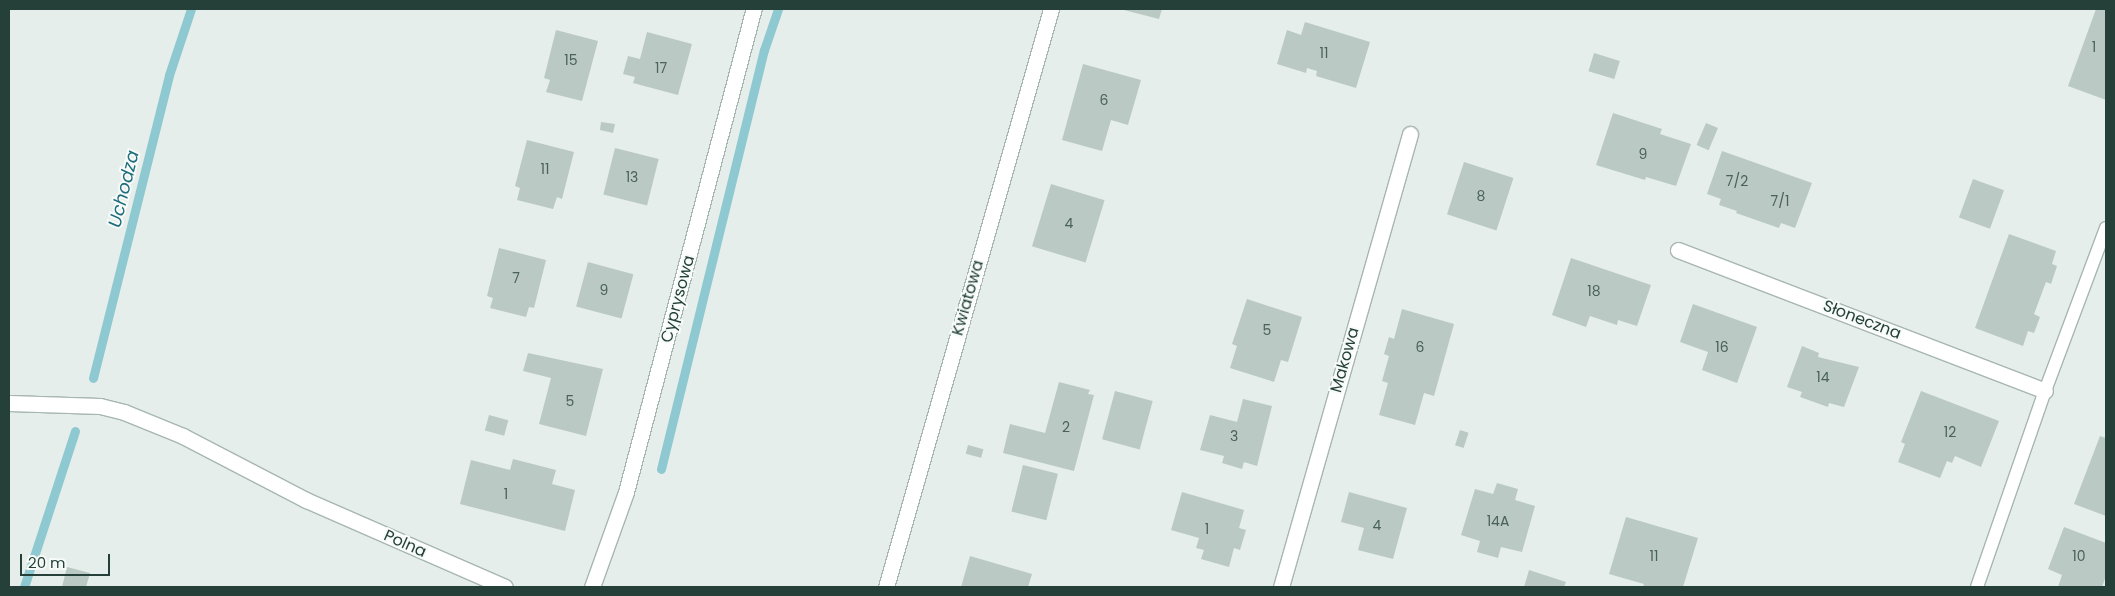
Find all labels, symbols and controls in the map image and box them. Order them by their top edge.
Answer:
house number: 1 [2092,39,2096,55]
house number: 11 [1320,45,1328,61]
house number: 15 [564,52,578,68]
house number: 17 [655,60,667,76]
house number: 6 [1100,92,1108,108]
house number: 9 [1639,146,1647,162]
water label: Uchodza [104,148,144,230]
house number: 11 [541,161,549,177]
house number: 13 [626,169,638,185]
house number: 7/2 [1726,173,1748,189]
house number: 8 [1477,188,1485,204]
house number: 7/1 [1771,193,1789,209]
house number: 4 [1065,215,1073,231]
street label: Cyprysowa [657,253,699,345]
street label: Kwiatowa [948,258,988,338]
house number: 7 [512,270,520,286]
house number: 9 [600,282,608,298]
house number: 18 [1587,283,1601,299]
street label: Słoneczna [1820,296,1904,344]
house number: 5 [1263,322,1271,338]
street label: Makowa [1327,325,1363,395]
house number: 6 [1416,339,1424,355]
house number: 16 [1715,339,1729,355]
house number: 14 [1816,369,1830,385]
house number: 5 [566,393,574,409]
house number: 2 [1062,419,1070,435]
house number: 12 [1944,424,1956,440]
house number: 3 [1230,428,1238,444]
house number: 1 [504,486,508,502]
house number: 14A [1487,513,1509,529]
house number: 4 [1373,517,1381,533]
house number: 1 [1205,521,1209,537]
street label: Polna [381,526,429,562]
scale bar [22,544,112,576]
house number: 11 [1650,548,1658,564]
house number: 10 [2072,548,2086,564]
text: 20 m [28,552,66,573]

